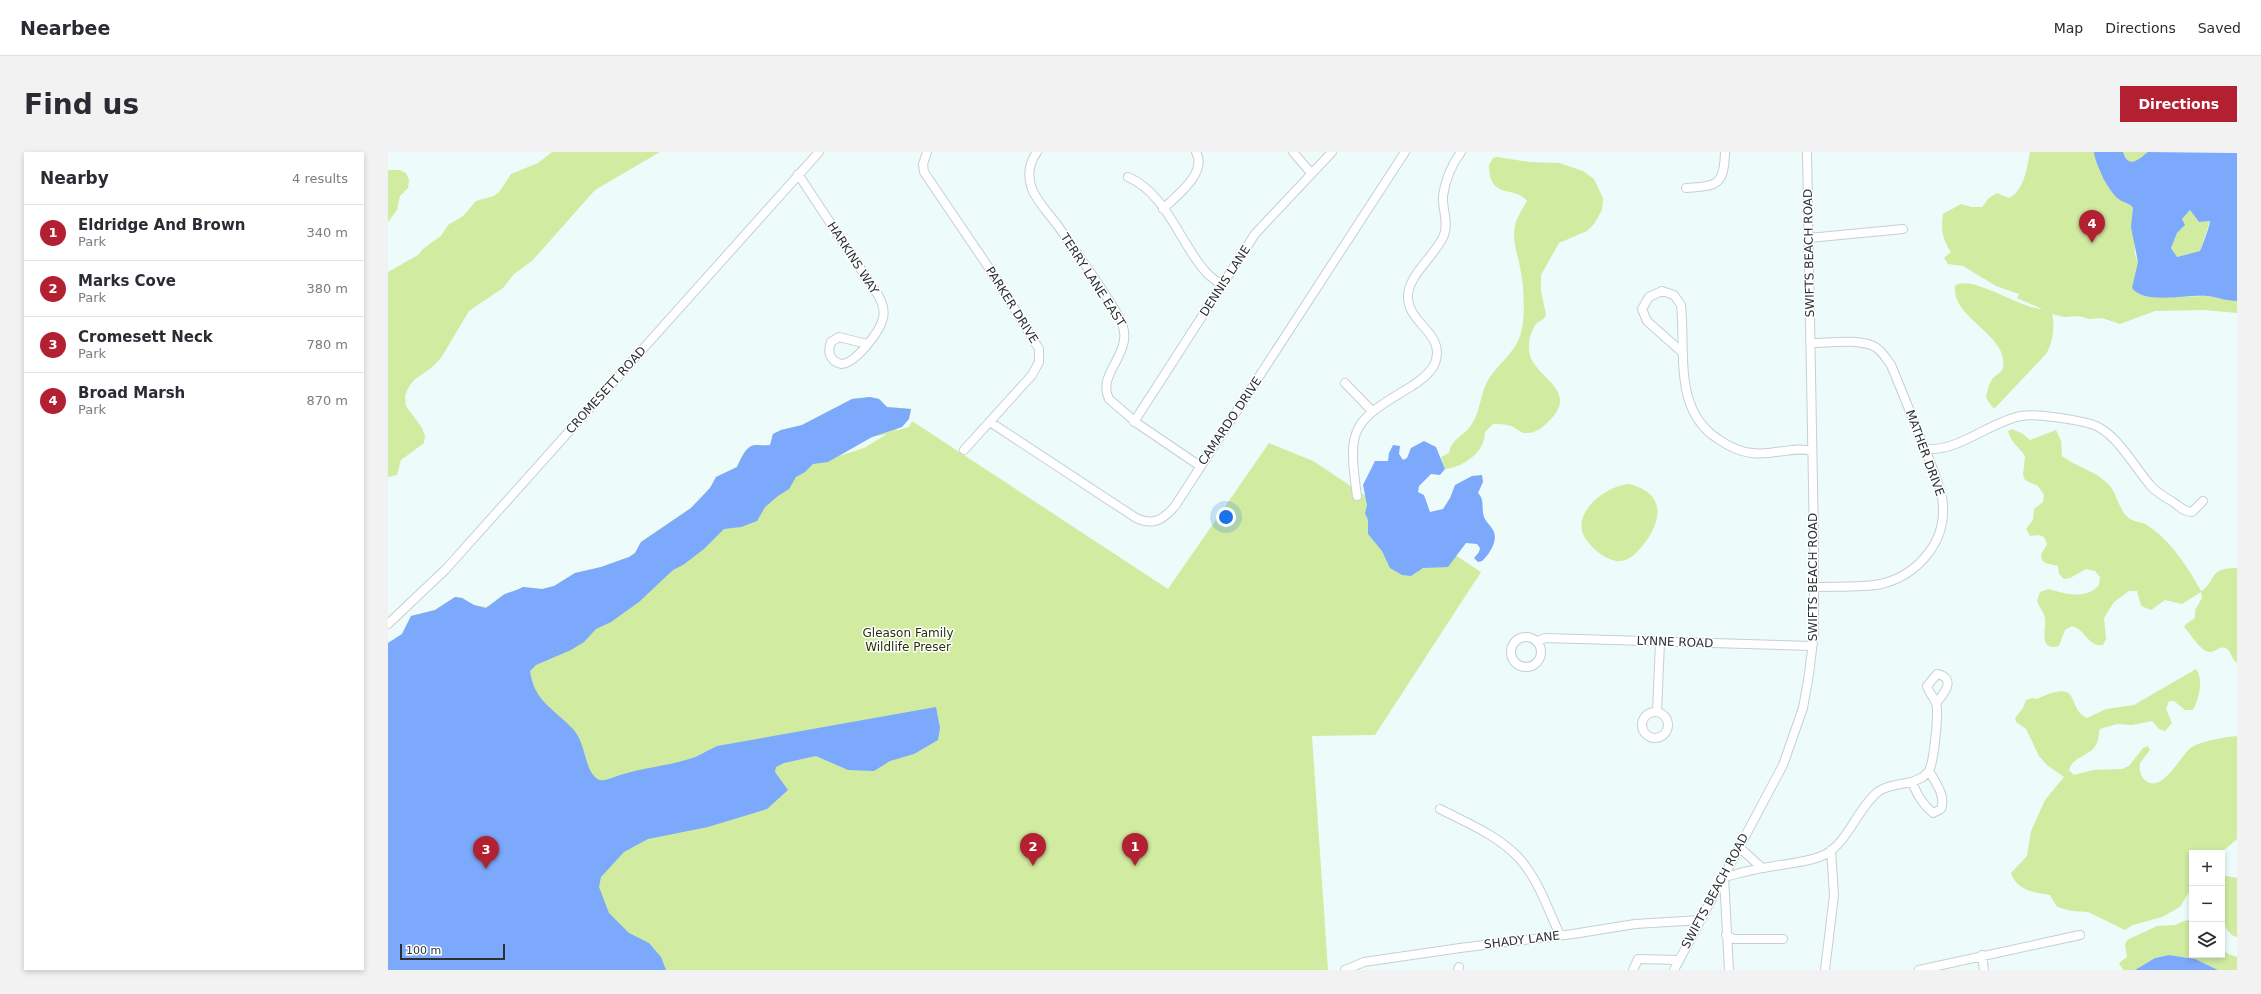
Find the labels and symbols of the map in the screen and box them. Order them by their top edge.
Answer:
street label: SWIFTS BEACH ROAD [1801,189,1817,317]
pin: 4 [2079,210,2105,243]
street label: HARKINS WAY [824,219,882,297]
street label: TERRY LANE EAST [1057,230,1129,330]
street label: DENNIS LANE [1197,243,1253,319]
street label: PARKER DRIVE [983,264,1041,346]
street label: CROMESETT ROAD [563,343,649,437]
street label: CAMARDO DRIVE [1195,374,1265,468]
street label: MATHER DRIVE [1903,408,1947,498]
your location [1216,507,1236,527]
street label: SWIFTS BEACH ROAD [1806,513,1820,641]
park label: Gleason Family Wildlife Preser [863,626,954,654]
street label: LYNNE ROAD [1636,634,1714,650]
street label: SWIFTS BEACH ROAD [1679,831,1751,951]
pin: 2 [1020,833,1046,866]
pin: 1 [1122,833,1148,866]
pin: 3 [473,836,499,869]
street label: SHADY LANE [1483,928,1561,952]
scale bar [400,942,505,961]

